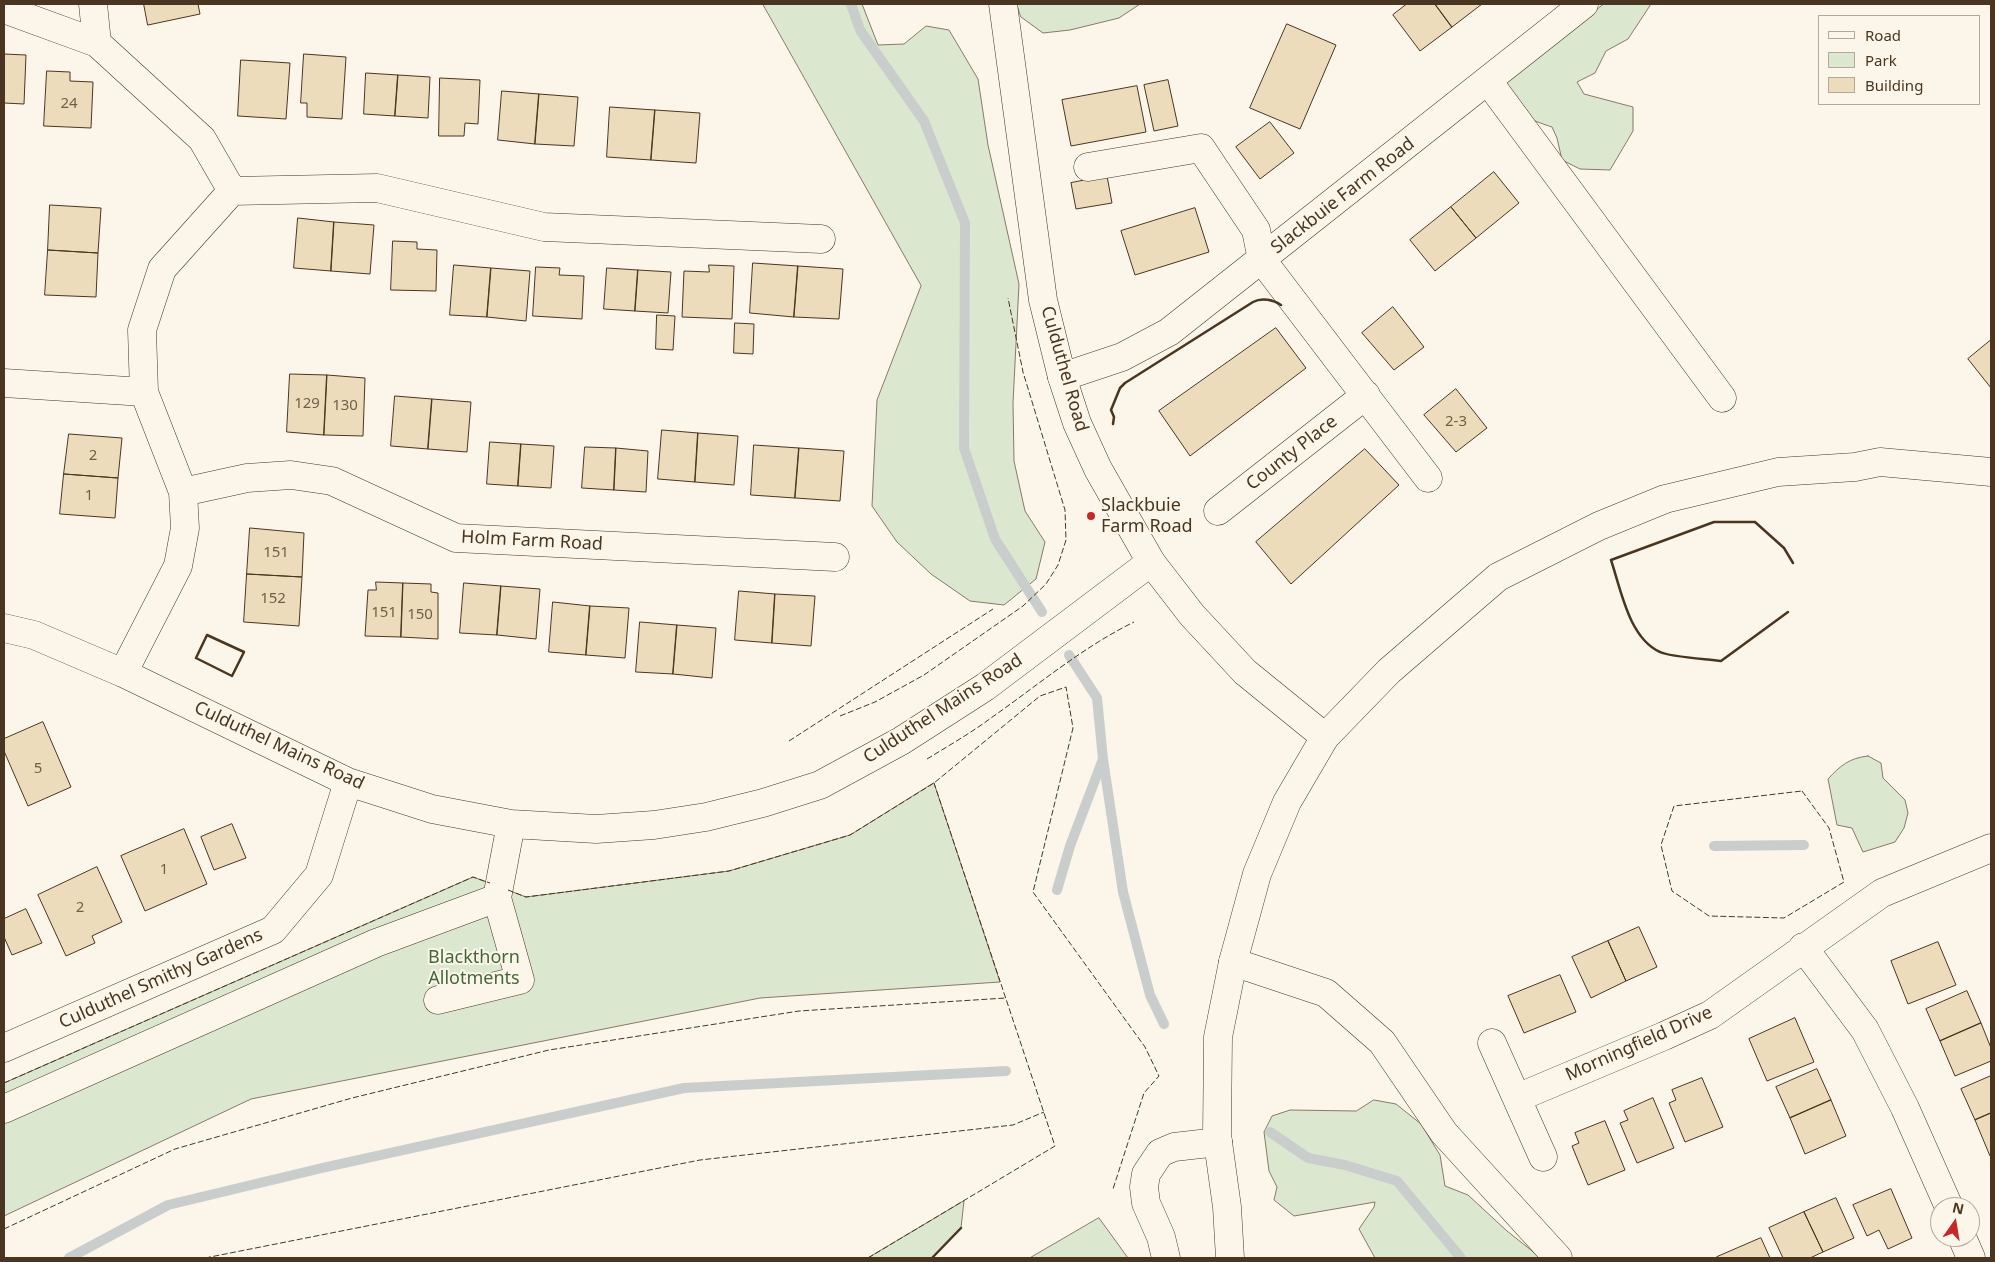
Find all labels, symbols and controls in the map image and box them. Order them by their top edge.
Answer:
legend [1818,15,1980,105]
text: Road [1865,25,1901,45]
text: Park [1865,50,1897,70]
text: Building [1865,75,1923,95]
house number: 24 [60,95,78,113]
street label: Slackbuie Farm Road [1267,133,1419,259]
street label: Culduthel Road [1036,304,1092,434]
house number: 129 [294,395,320,413]
house number: 130 [332,397,358,415]
street label: County Place [1242,411,1342,495]
house number: 2-3 [1445,413,1467,431]
house number: 2 [89,447,97,465]
house number: 1 [85,487,93,505]
place label: Slackbuie Farm Road [1101,495,1193,538]
marker: Slackbuie Farm Road [1085,510,1097,522]
street label: Holm Farm Road [461,526,603,556]
house number: 151 [263,544,289,562]
house number: 152 [260,590,286,608]
house number: 151 [371,604,397,622]
house number: 150 [407,606,433,624]
street label: Culduthel Mains Road [859,650,1027,768]
street label: Culduthel Mains Road [191,697,367,795]
house number: 5 [34,760,42,778]
house number: 1 [160,861,168,879]
house number: 2 [76,899,84,917]
street label: Culduthel Smithy Gardens [56,924,266,1034]
park label: Blackthorn Allotments [428,947,520,990]
street label: Morningfield Drive [1562,1002,1716,1086]
north arrow [1930,1197,1980,1247]
text: N [1951,1197,1966,1218]

